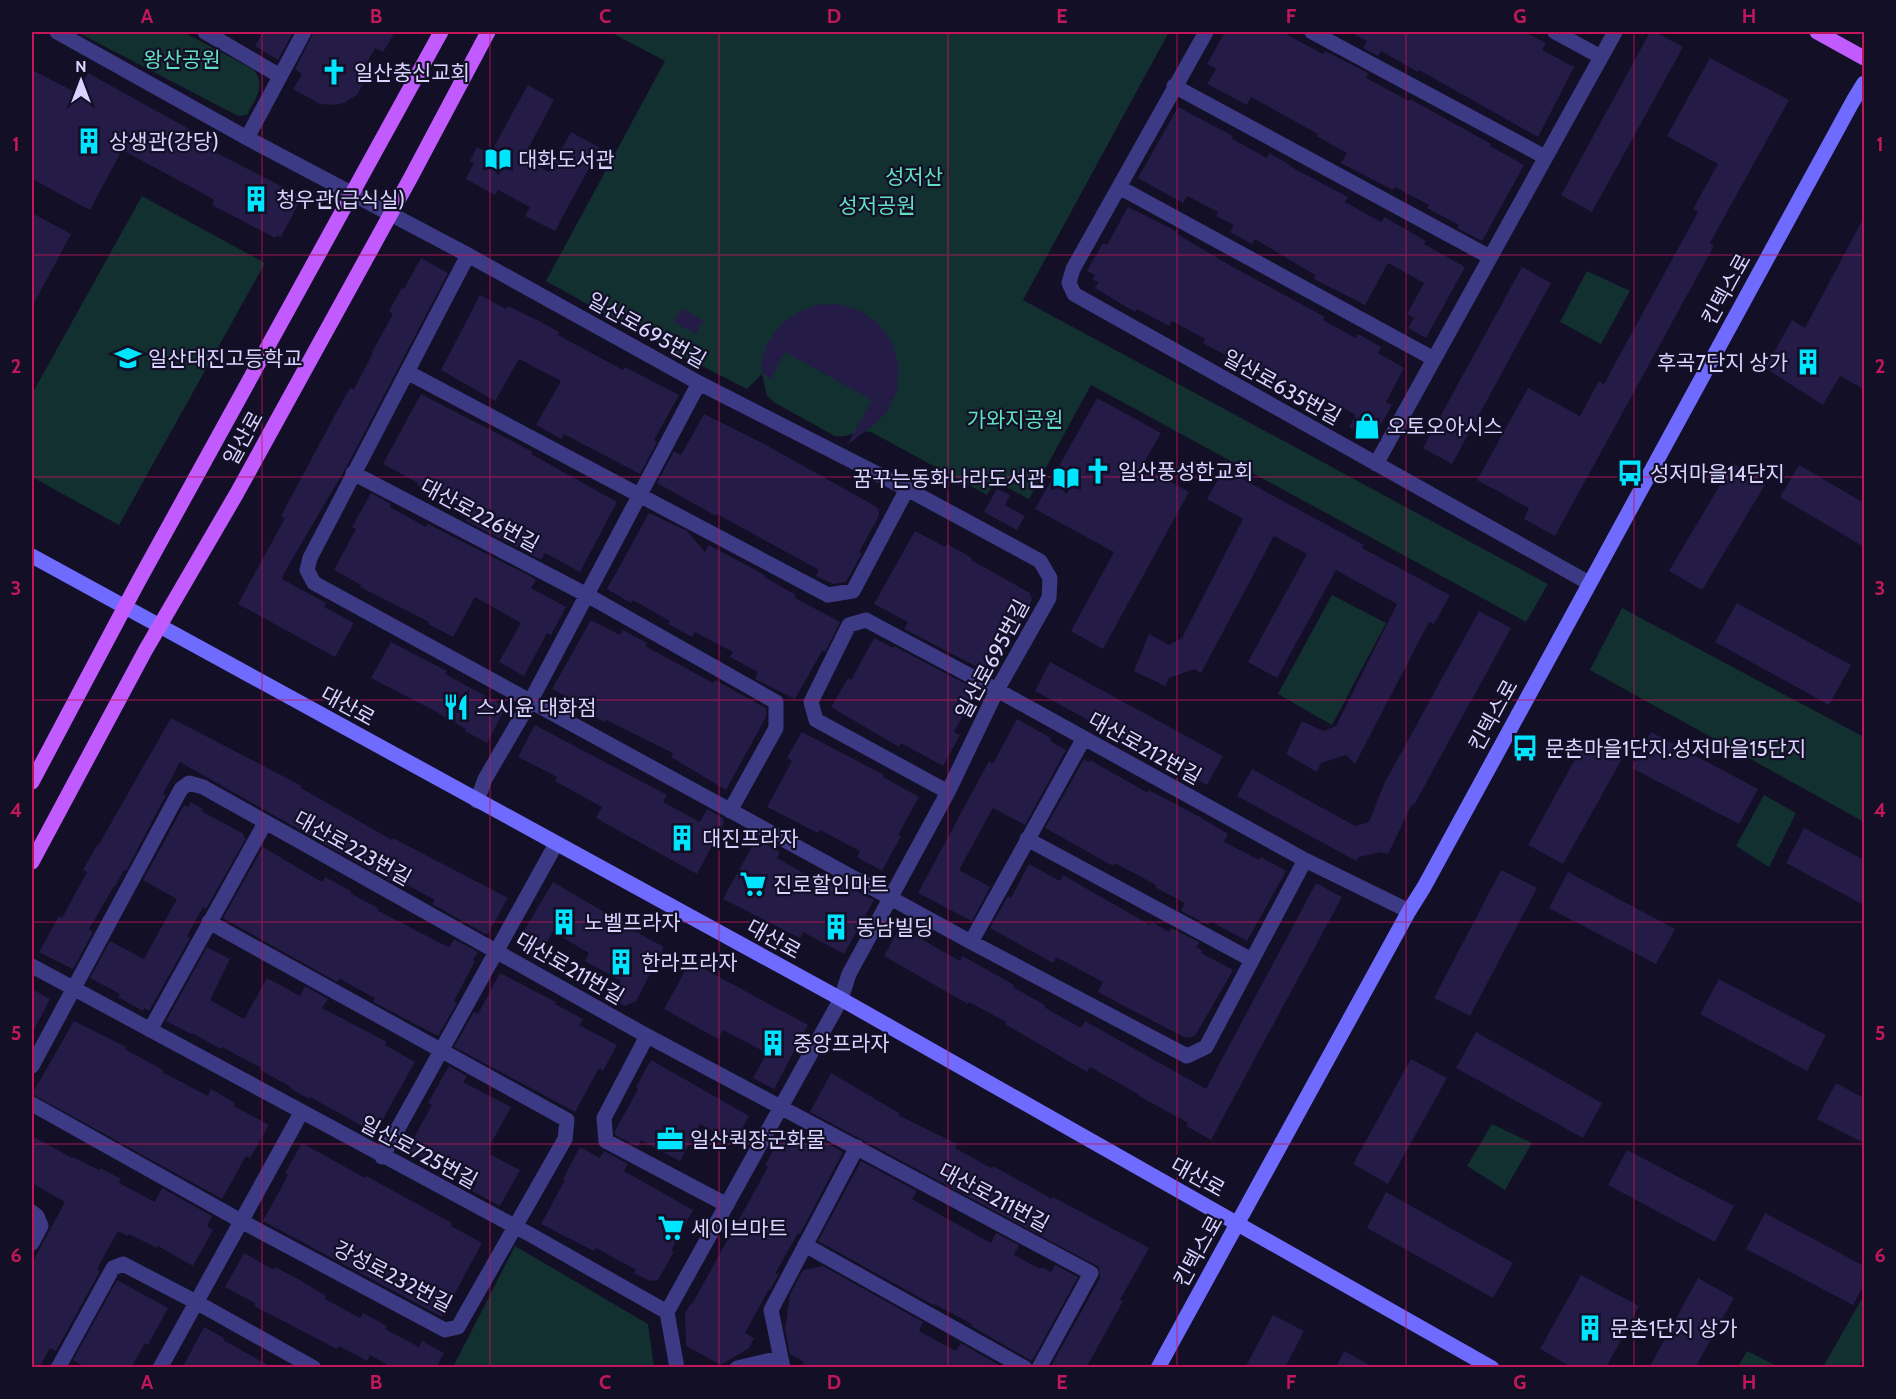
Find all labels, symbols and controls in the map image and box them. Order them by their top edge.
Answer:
text: A [141,4,154,28]
text: B [370,4,382,28]
text: C [599,4,611,28]
text: D [827,4,841,28]
text: E [1056,4,1068,28]
text: F [1286,4,1297,28]
text: G [1513,4,1527,28]
text: H [1742,4,1756,28]
park label: 왕산공원 [143,47,221,72]
north arrow [51,51,111,111]
text: N [75,57,87,76]
church icon: 일산충신교회 [319,57,349,87]
place label: 일산충신교회 [354,60,470,85]
building icon: 상생관(강당) [74,126,104,156]
place label: 상생관(강당) [109,129,219,154]
text: 1 [12,132,20,156]
text: 1 [1876,132,1884,156]
library icon: 대화도서관 [483,144,513,174]
place label: 대화도서관 [518,147,615,172]
park label: 성저산 [885,164,943,189]
building icon: 청우관(급식실) [241,184,271,214]
place label: 청우관(급식실) [276,187,405,212]
park label: 성저공원 [838,193,916,218]
street label: 킨텍스로 [1696,249,1756,329]
street label: 일산로695번길 [583,287,711,373]
school or university icon: 일산대진고등학교 [113,343,143,373]
street label: 일산로635번길 [1219,344,1345,430]
place label: 일산대진고등학교 [148,346,303,371]
building icon: 후곡7단지 상가 [1793,347,1823,377]
place label: 후곡7단지 상가 [1657,350,1788,375]
text: 2 [11,354,21,378]
text: 2 [1875,354,1885,378]
street label: 일산로 [218,407,268,469]
park label: 가와지공원 [967,407,1063,432]
shop icon: 오토오아시스 [1352,411,1382,441]
place label: 오토오아시스 [1387,414,1503,439]
church icon: 일산풍성한교회 [1083,456,1113,486]
bus stop icon: 성저마을14단지 [1615,458,1645,488]
place label: 일산풍성한교회 [1118,459,1253,484]
place label: 성저마을14단지 [1650,461,1785,486]
library icon: 꿈꾸는동화나라도서관 [1051,463,1081,493]
place label: 꿈꾸는동화나라도서관 [853,466,1046,491]
street label: 대산로226번길 [416,473,544,557]
text: 3 [11,576,21,600]
text: 3 [1875,576,1885,600]
street label: 일산로695번길 [950,595,1034,723]
street label: 킨텍스로 [1463,675,1523,755]
street label: 대산로 [317,681,379,731]
restaurant icon: 스시윤 대화점 [441,692,471,722]
place label: 스시윤 대화점 [476,695,597,720]
street label: 대산로212번길 [1084,707,1206,789]
bus stop icon: 문촌마을1단지.성저마을15단지 [1510,733,1540,763]
place label: 문촌마을1단지.성저마을15단지 [1545,736,1806,761]
text: 4 [10,798,22,822]
text: 4 [1874,798,1886,822]
street label: 대산로223번길 [290,806,416,890]
building icon: 대진프라자 [667,823,697,853]
place label: 대진프라자 [702,826,799,851]
supermarket icon: 진로할인마트 [738,869,768,899]
place label: 진로할인마트 [773,872,889,897]
building icon: 노벨프라자 [549,907,579,937]
place label: 노벨프라자 [584,910,681,935]
building icon: 동남빌딩 [821,912,851,942]
street label: 대산로 [743,914,805,964]
place label: 동남빌딩 [856,915,933,940]
street label: 대산로211번길 [511,927,629,1009]
building icon: 한라프라자 [606,947,636,977]
place label: 한라프라자 [641,950,738,975]
text: 5 [11,1021,21,1045]
text: 5 [1875,1021,1885,1045]
building icon: 중앙프라자 [758,1028,788,1058]
place label: 중앙프라자 [793,1031,890,1056]
street label: 일산로725번길 [356,1111,482,1193]
office icon: 일산퀵장군화물 [655,1124,685,1154]
place label: 일산퀵장군화물 [690,1127,825,1152]
street label: 대산로 [1167,1152,1229,1202]
street label: 대산로211번길 [935,1157,1053,1237]
street label: 킨텍스로 [1168,1211,1228,1291]
supermarket icon: 세이브마트 [656,1213,686,1243]
place label: 세이브마트 [691,1216,788,1241]
street label: 강성로232번길 [329,1235,457,1317]
text: 6 [10,1243,22,1267]
text: 6 [1874,1243,1886,1267]
building icon: 문촌1단지 상가 [1575,1313,1605,1343]
place label: 문촌1단지 상가 [1610,1316,1738,1341]
text: A [141,1370,154,1394]
text: B [370,1370,382,1394]
text: C [599,1370,611,1394]
text: D [827,1370,841,1394]
text: E [1056,1370,1068,1394]
text: F [1286,1370,1297,1394]
text: G [1513,1370,1527,1394]
text: H [1742,1370,1756,1394]

